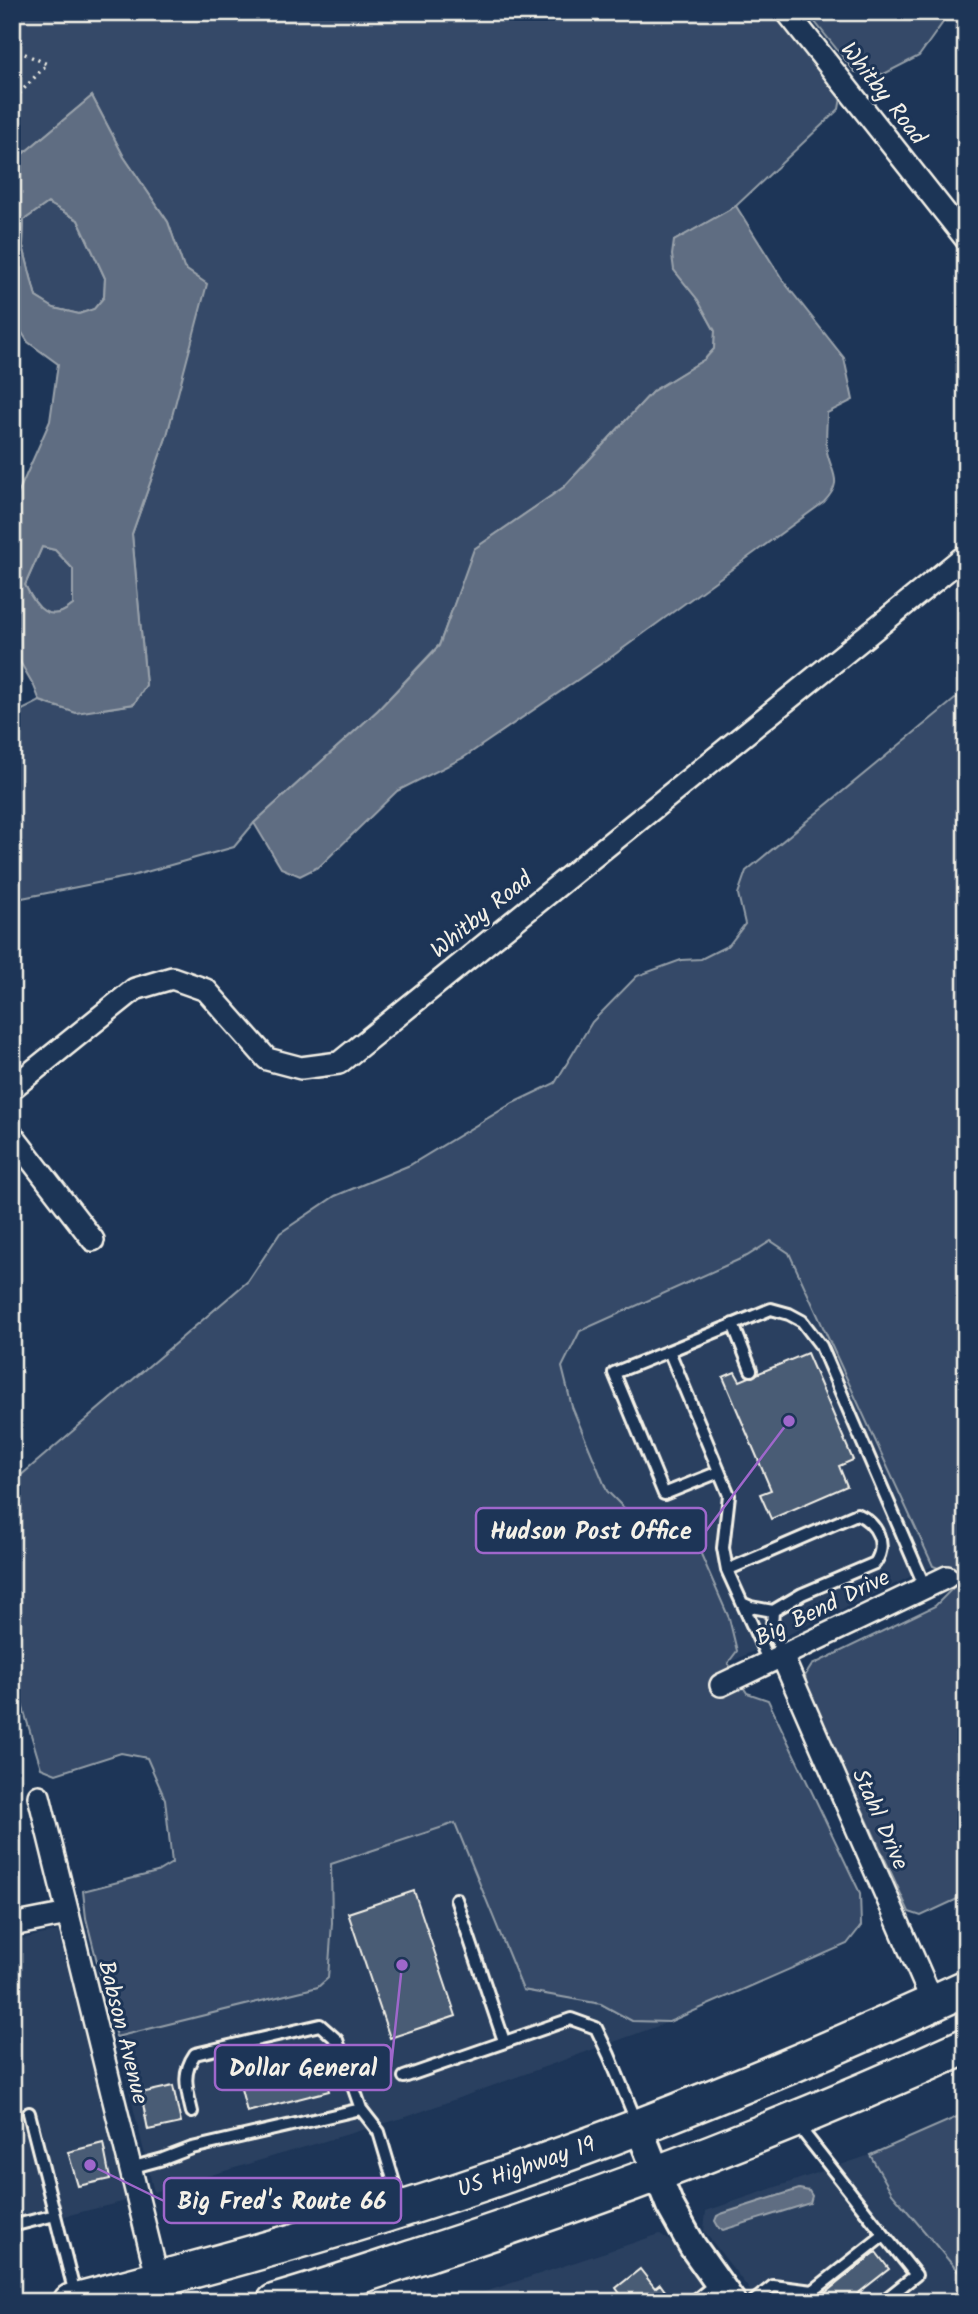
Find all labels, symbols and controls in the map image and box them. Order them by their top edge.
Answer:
street label: Whitby Road [830,35,935,154]
street label: Whitby Road [423,863,542,968]
callout: Hudson Post Office [476,1508,706,1553]
text: Hudson Post Office [490,1513,692,1552]
street label: Big Bend Drive [749,1561,896,1657]
street label: Stahl Drive [841,1764,917,1876]
street label: Babson Avenue [87,1957,157,2108]
callout: Dollar General [215,2045,391,2090]
text: Dollar General [229,2050,378,2089]
street label: US Highway 19 [453,2127,601,2208]
callout: Big Fred's Route 66 [164,2178,401,2223]
text: Big Fred's Route 66 [178,2183,386,2222]

